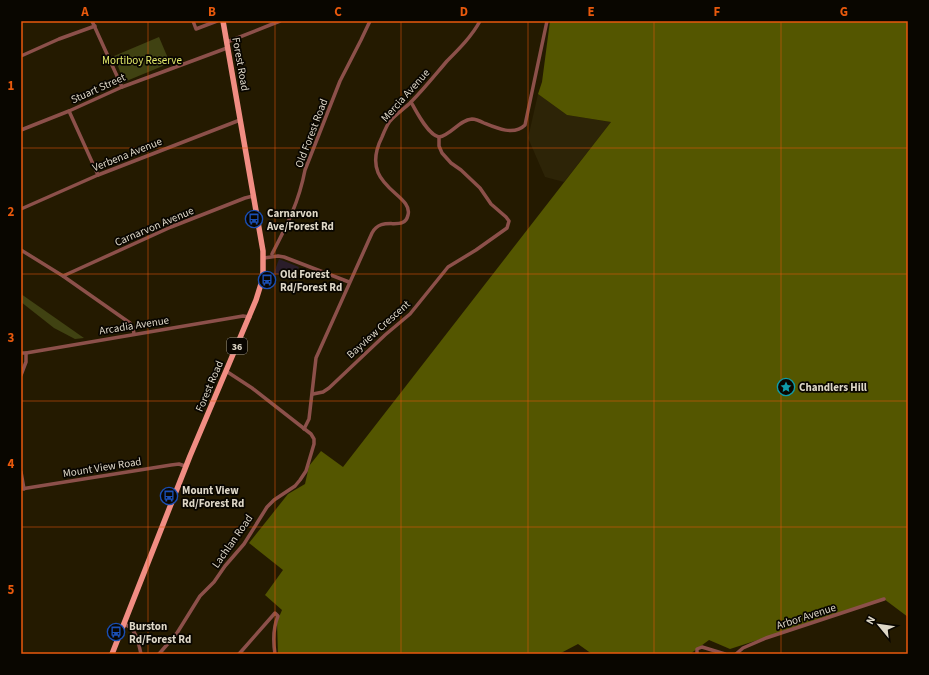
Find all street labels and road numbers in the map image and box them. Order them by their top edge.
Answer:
street label: Forest Road [228,36,253,92]
street label: Mercia Avenue [378,65,434,125]
street label: Stuart Street [69,70,128,107]
street label: Old Forest Road [291,97,332,170]
street label: Verbena Avenue [90,133,165,175]
street label: Carnarvon Avenue [112,203,197,250]
street label: Bayview Crescent [343,297,414,362]
street label: Arcadia Avenue [98,312,171,338]
road number: 36 [227,338,247,354]
street label: Forest Road [192,358,227,414]
street label: Mount View Road [62,454,143,481]
street label: Lachlan Road [208,512,256,571]
street label: Arbor Avenue [774,600,838,633]

